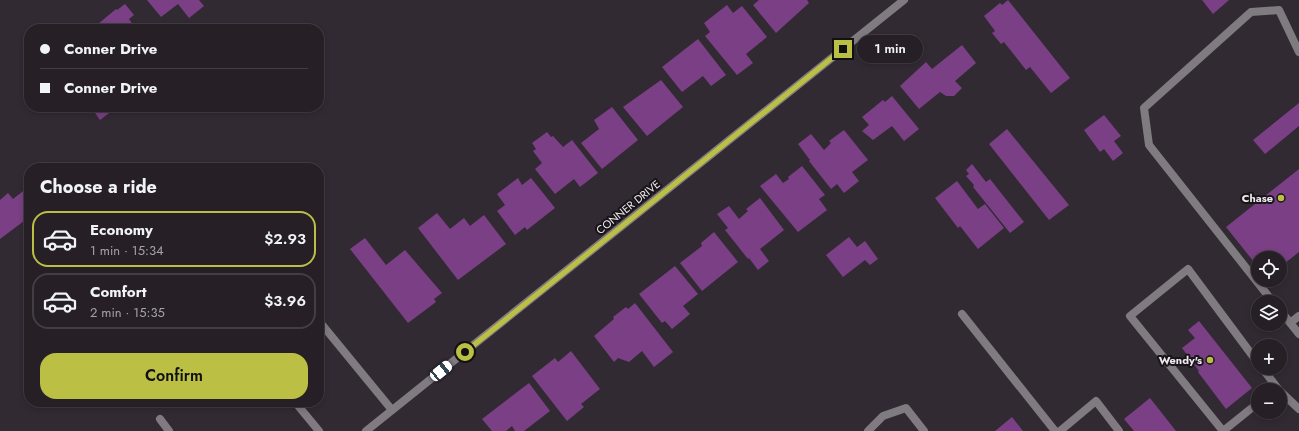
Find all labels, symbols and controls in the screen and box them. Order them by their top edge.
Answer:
callout: 1 min [857,35,923,63]
text: Conner Drive [64,38,157,60]
text: 1 min [874,39,906,58]
route end [834,40,852,58]
text: Conner Drive [64,77,157,99]
text: Choose a ride [40,174,157,200]
street label: CONNER DRIVE [592,176,664,238]
place label: Chase [1242,190,1273,206]
marker: Chase [1276,193,1286,203]
text: Economy [90,219,153,241]
icon: car [42,221,78,257]
text: $2.93 [264,228,306,250]
text: 1 min · 15:34 [90,241,164,260]
map controls [1251,251,1287,419]
button: locate [1251,251,1287,287]
text: Comfort [90,281,147,303]
icon: car [42,283,78,319]
text: $3.96 [264,290,306,312]
button: layers [1251,295,1287,331]
text: 2 min · 15:35 [90,303,165,322]
button: + [1251,339,1287,375]
route start [456,343,474,361]
place label: Wendy's [1159,352,1202,368]
button: Confirm [40,353,308,399]
marker: Wendy's [1205,355,1215,365]
car [428,359,454,383]
button: − [1251,383,1287,419]

